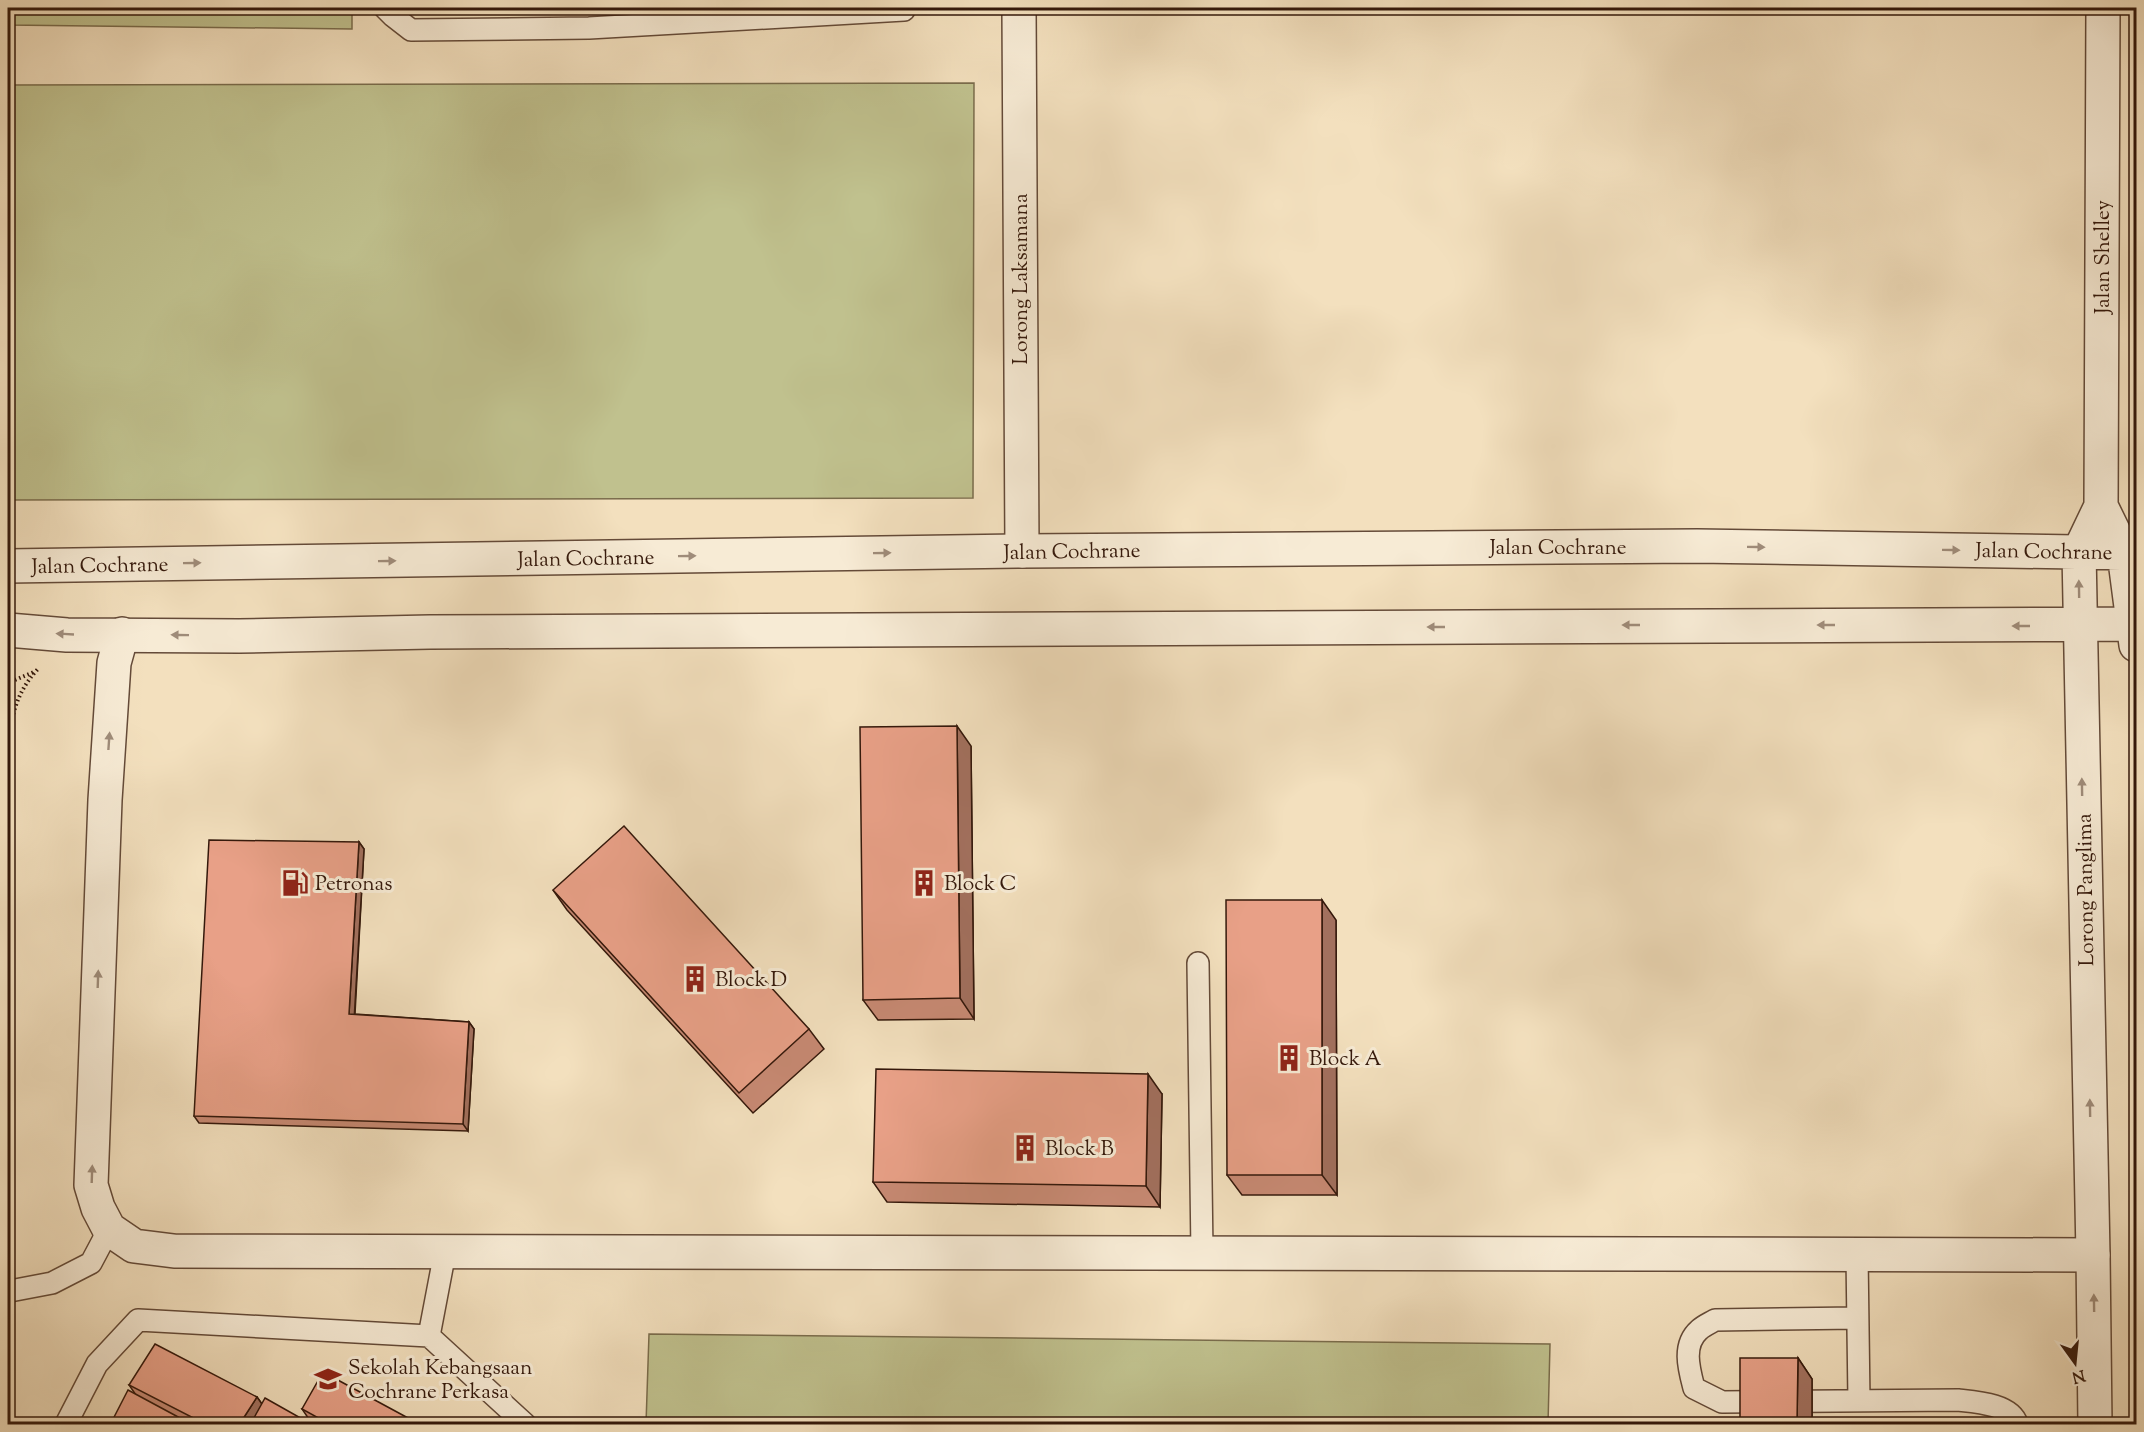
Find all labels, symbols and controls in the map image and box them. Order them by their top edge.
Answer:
street label: Lorong Laksamana [1007,193,1037,365]
street label: Jalan Shelley [2089,199,2119,315]
street label: Jalan Cochrane [1488,534,1627,564]
street label: Jalan Cochrane [1002,537,1141,569]
street label: Jalan Cochrane [1974,537,2113,569]
one-way arrow [1746,542,1765,551]
street label: Jalan Cochrane [516,544,655,576]
one-way arrow [1941,545,1960,555]
one-way arrow [872,549,891,558]
street label: Jalan Cochrane [30,551,169,583]
one-way arrow [677,551,696,561]
one-way arrow [377,556,396,565]
one-way arrow [182,559,201,568]
one-way arrow [2074,579,2084,598]
one-way arrow [1621,620,1640,630]
one-way arrow [1816,620,1835,630]
one-way arrow [2011,621,2030,631]
one-way arrow [1426,622,1445,632]
one-way arrow [55,629,74,638]
one-way arrow [171,630,190,639]
one-way arrow [104,732,113,751]
one-way arrow [2078,778,2087,797]
street label: Lorong Panglima [2071,813,2103,967]
fuel station icon: Petronas [280,868,310,898]
building icon: Block C [909,868,939,898]
place label: Petronas [315,870,393,900]
place label: Block C [944,870,1017,900]
building icon: Block D [680,964,710,994]
place label: Block D [715,966,787,996]
one-way arrow [94,970,103,989]
building icon: Block A [1274,1043,1304,1073]
place label: Block A [1309,1045,1382,1075]
one-way arrow [2085,1099,2095,1118]
building icon: Block B [1010,1133,1040,1163]
place label: Block B [1045,1135,1114,1165]
one-way arrow [87,1165,96,1184]
one-way arrow [2089,1294,2099,1313]
north arrow [2045,1333,2105,1393]
place label: Sekolah Kebangsaan Cochrane Perkasa [348,1354,532,1408]
text: N [2069,1362,2087,1388]
school or university icon: Sekolah Kebangsaan Cochrane Perkasa [313,1364,343,1394]

